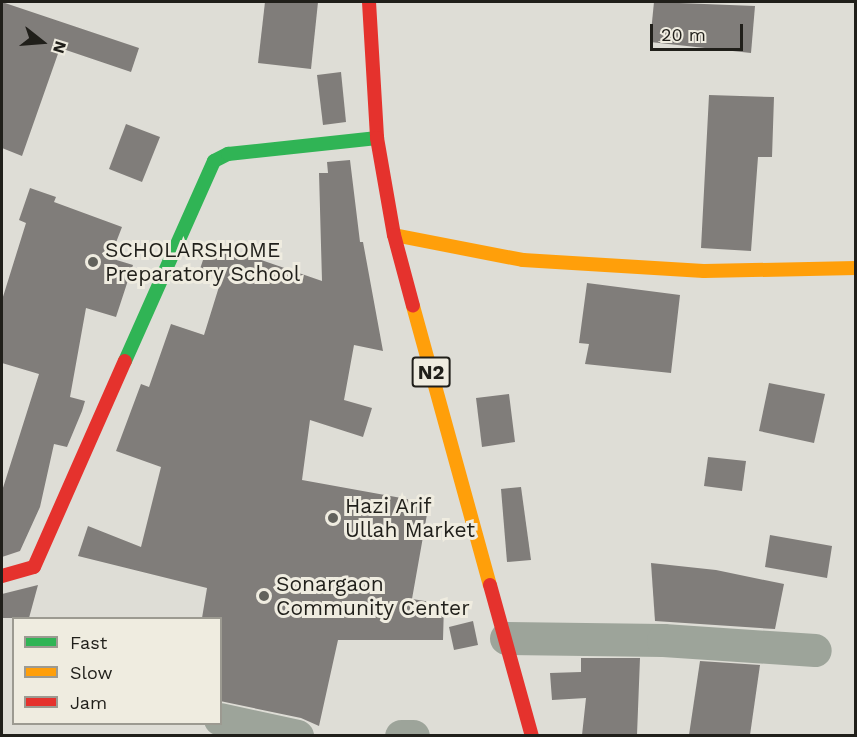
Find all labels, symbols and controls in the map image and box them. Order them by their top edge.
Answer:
north arrow [12,12,72,72]
scale bar [653,12,746,50]
text: 20 m [661,24,706,45]
text: N [49,39,71,56]
place label: SCHOLARSHOME Preparatory School [105,237,301,287]
marker: SCHOLARSHOME Preparatory School [86,255,100,269]
road number: N2 [412,355,450,389]
place label: Hazi Arif Ullah Market [345,493,475,543]
marker: Hazi Arif Ullah Market [326,511,340,525]
place label: Sonargaon Community Center [276,571,470,621]
marker: Sonargaon Community Center [257,589,271,603]
legend [12,617,222,725]
text: Fast [70,632,107,653]
text: Slow [70,662,113,683]
text: Jam [70,692,107,713]

